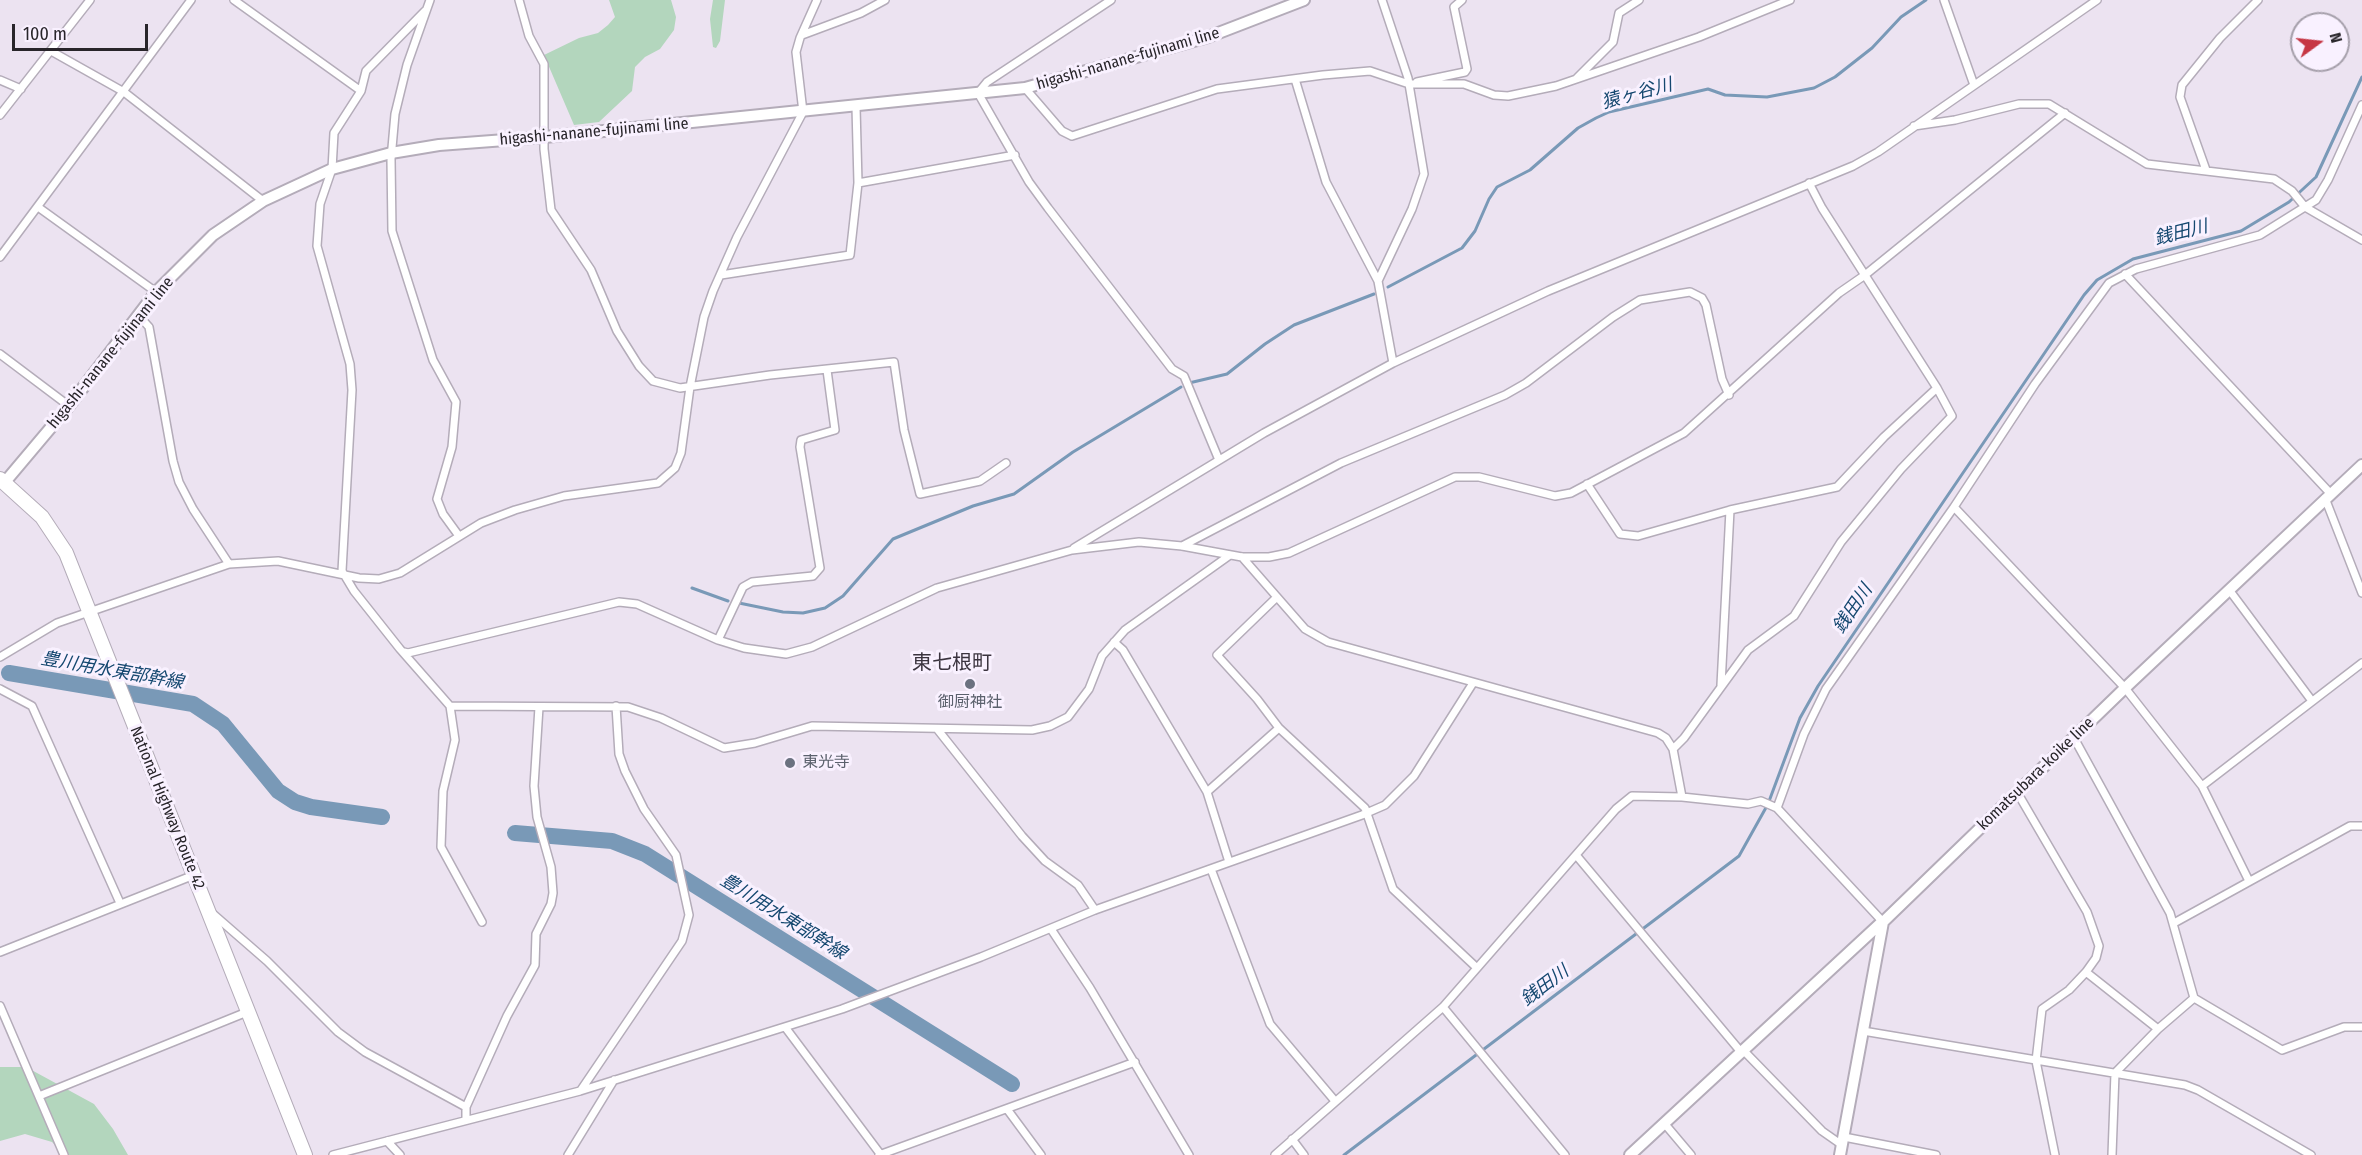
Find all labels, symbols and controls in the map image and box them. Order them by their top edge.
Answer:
scale bar [15,12,152,50]
north arrow [2290,12,2350,72]
text: 100 m [23,23,67,45]
street label: higashi-nanane-fujinami line [1034,24,1222,94]
text: N [2326,31,2346,45]
water label: 猿ヶ谷川 [1599,74,1675,114]
street label: higashi-nanane-fujinami line [499,114,689,150]
water label: 銭田川 [2152,216,2210,250]
street label: higashi-nanane-fujinami line [44,273,178,433]
water label: 銭田川 [1829,581,1877,637]
water label: 豊川用水東部幹線 [39,648,185,694]
district label: 東七根町 [912,651,992,675]
marker: 御厨神社 [963,677,977,691]
place label: 御厨神社 [938,693,1002,713]
street label: komatsubara-koike line [1974,713,2098,835]
street label: National Highway Route 42 [125,724,209,892]
place label: 東光寺 [802,753,850,773]
marker: 東光寺 [783,756,797,770]
water label: 豊川用水東部幹線 [716,870,850,964]
water label: 銭田川 [1517,961,1573,1011]

